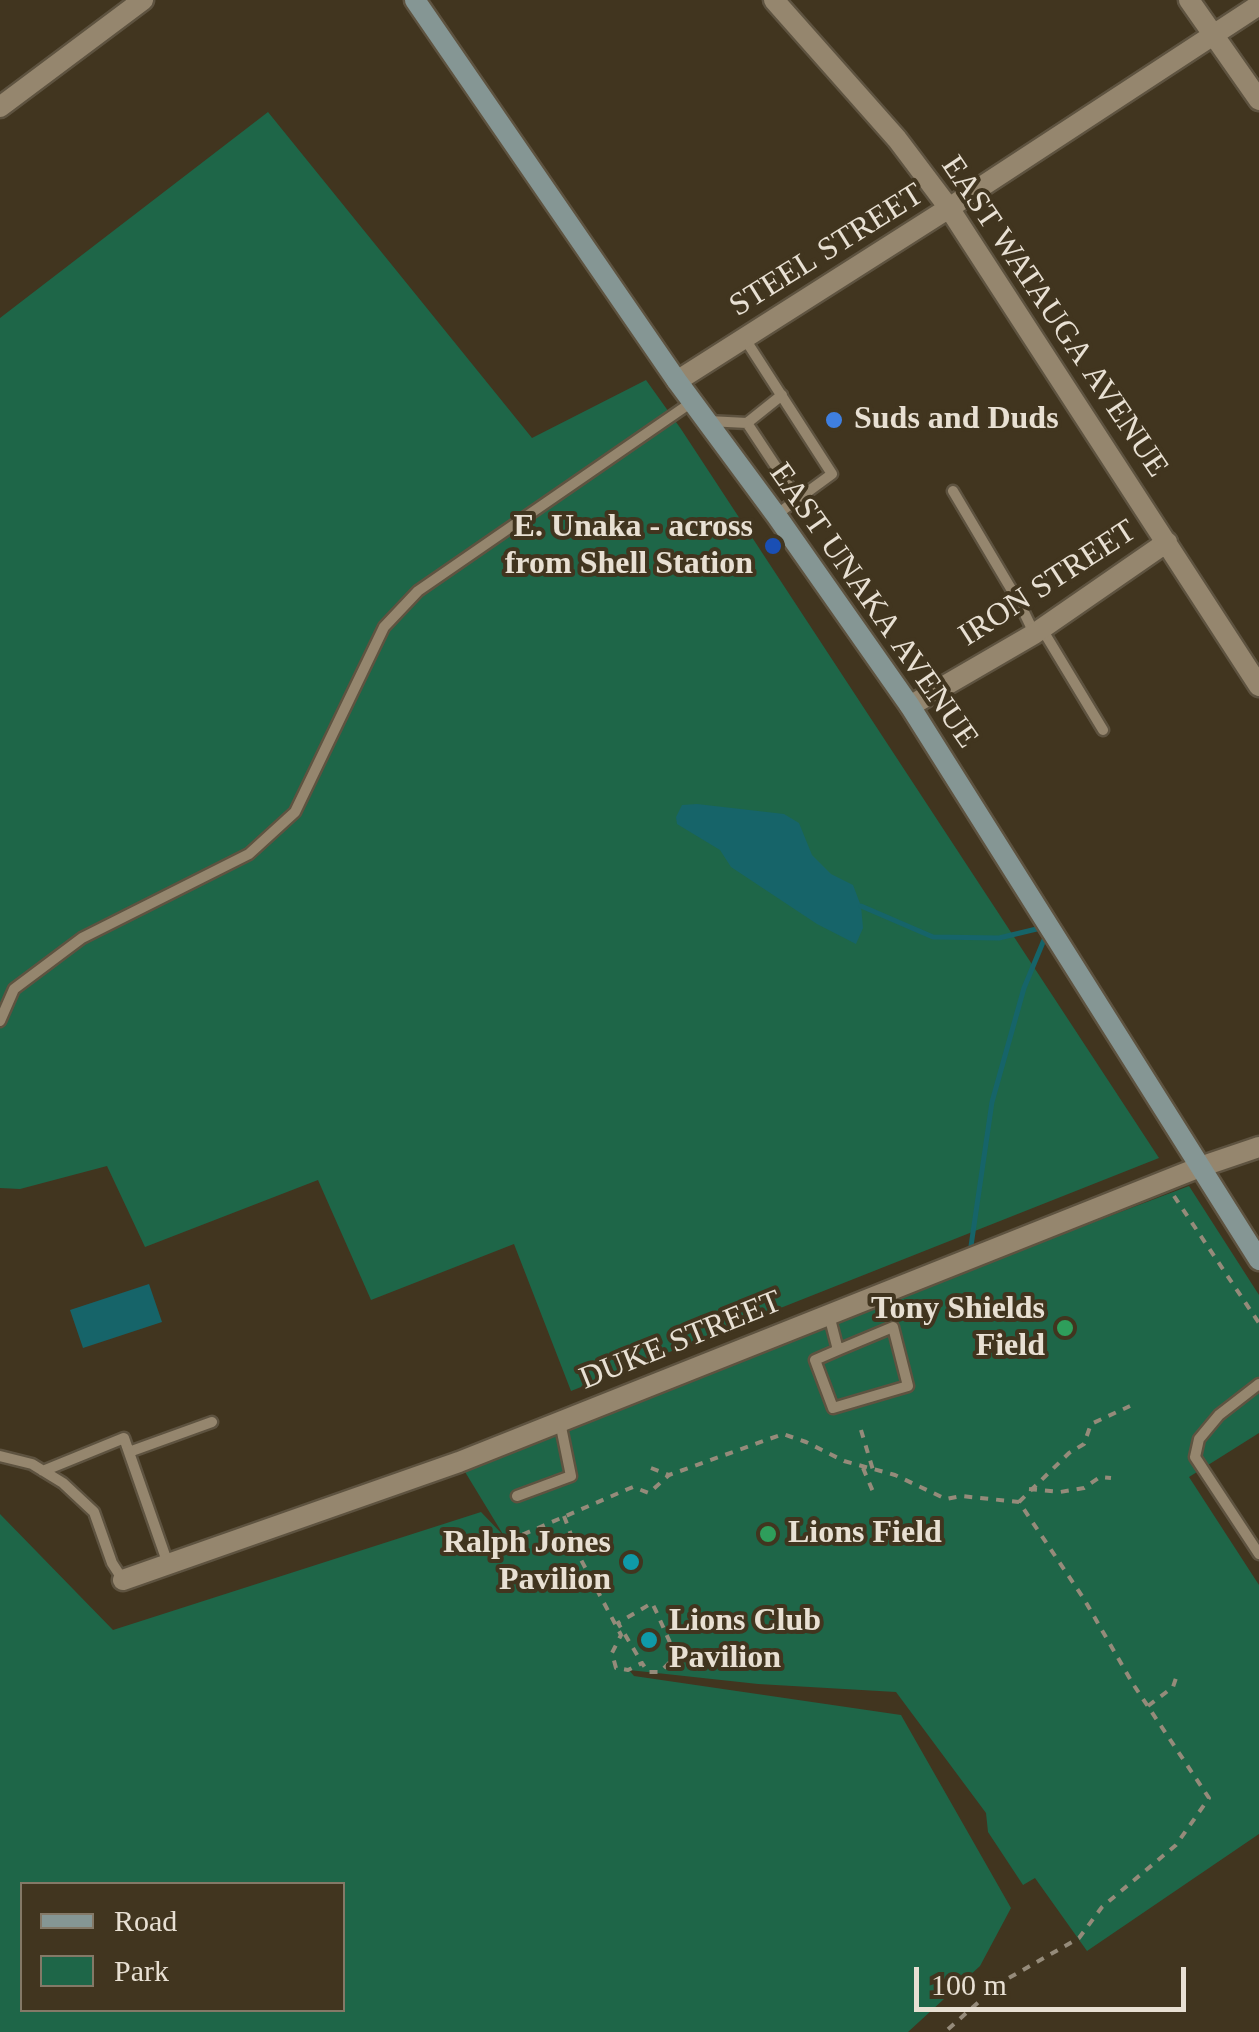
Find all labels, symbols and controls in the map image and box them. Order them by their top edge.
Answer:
street label: EAST WATAUGA AVENUE [932,149,1176,485]
street label: STEEL STREET [723,176,931,326]
place label: Suds and Duds [854,401,1059,439]
marker: Suds and Duds [823,409,845,431]
street label: EAST UNAKA AVENUE [760,456,986,756]
place label: E. Unaka - across from Shell Station [505,509,753,584]
street label: IRON STREET [952,512,1144,656]
marker: E. Unaka - across from Shell Station [762,535,784,557]
street label: DUKE STREET [575,1283,787,1399]
place label: Tony Shields Field [871,1291,1045,1366]
marker: Tony Shields Field [1054,1317,1076,1339]
place label: Lions Field [788,1515,942,1553]
marker: Lions Field [757,1523,779,1545]
place label: Ralph Jones Pavilion [443,1525,611,1600]
marker: Ralph Jones Pavilion [620,1551,642,1573]
place label: Lions Club Pavilion [669,1603,821,1678]
marker: Lions Club Pavilion [638,1629,660,1651]
legend [20,1882,345,2012]
text: Road [114,1904,177,1937]
scale bar [919,1947,1192,2009]
text: Park [114,1954,169,1987]
text: 100 m [931,1968,1007,2001]

